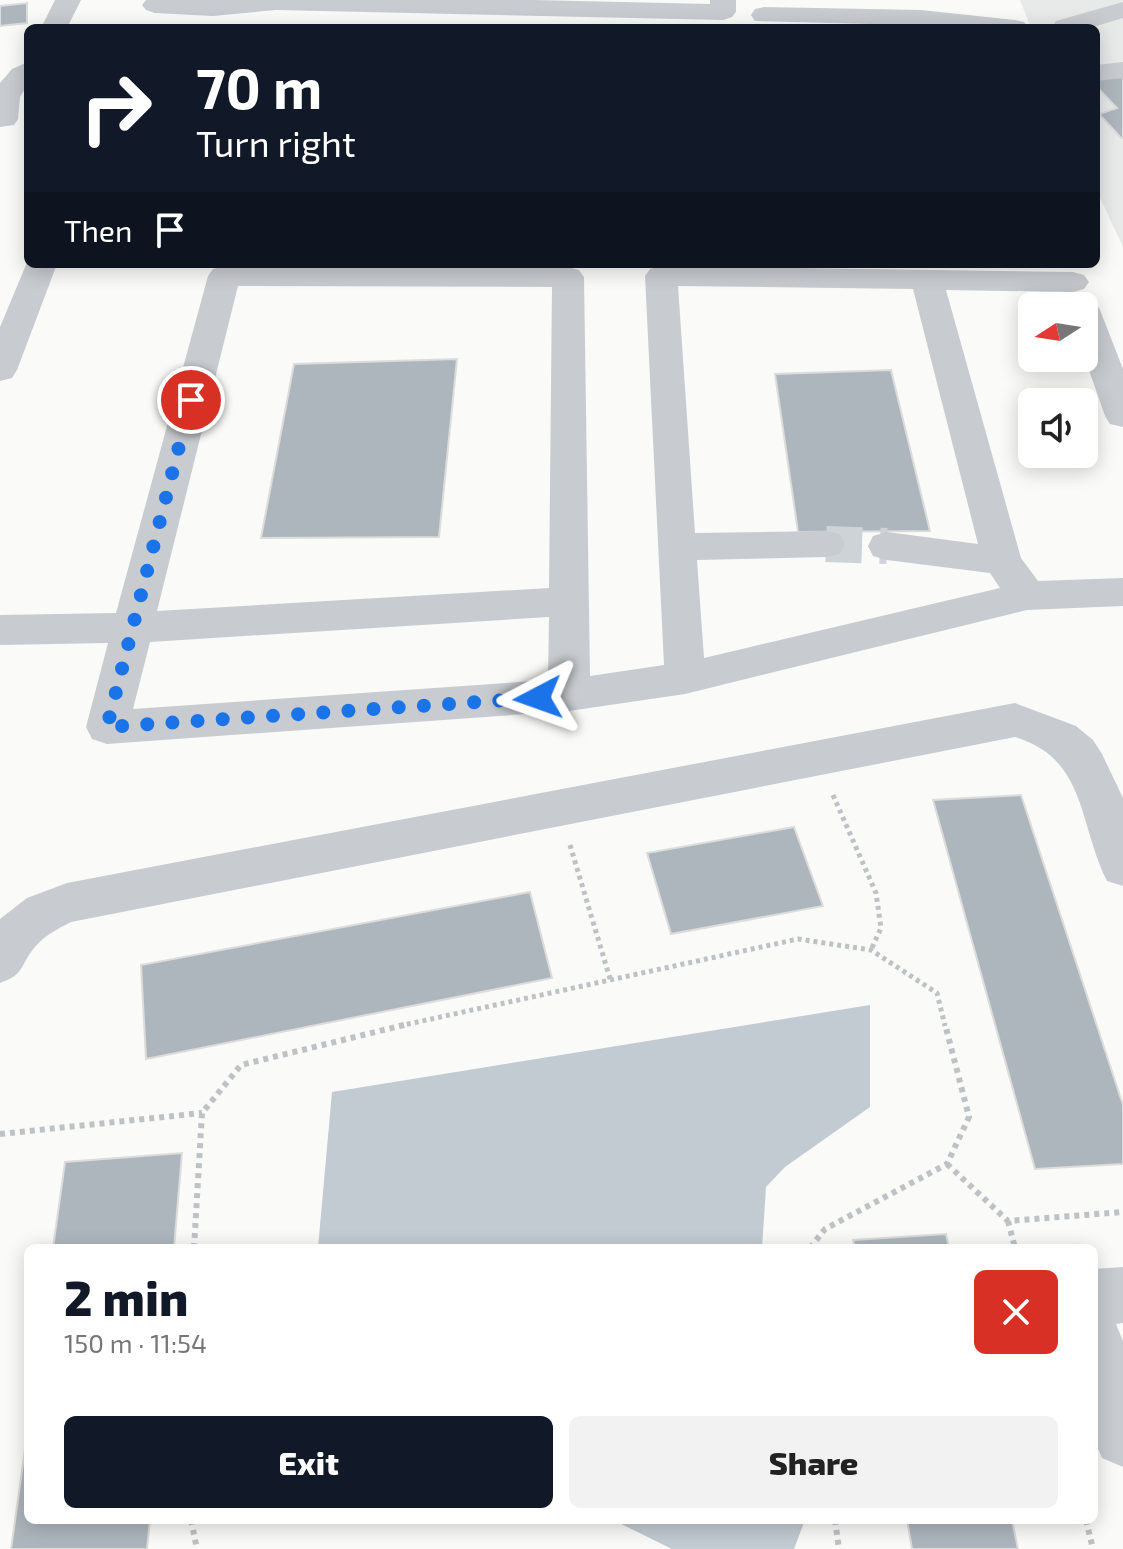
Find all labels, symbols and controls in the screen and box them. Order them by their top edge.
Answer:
text: 70 m [196,53,322,120]
icon: right [64,56,168,160]
text: Turn right [196,121,356,164]
icon: arrive [148,208,192,252]
text: Then [64,212,132,248]
north arrow [1018,292,1098,372]
map controls [1018,292,1098,468]
pin [157,366,225,434]
icon: arrive [169,378,213,422]
button: sound [1018,388,1098,468]
position arrow [496,656,580,740]
text: 2 min [64,1268,188,1326]
button: close [974,1270,1058,1354]
text: 150 m · 11:54 [64,1327,207,1358]
button: Exit [64,1416,553,1508]
button: Share [569,1416,1058,1508]

